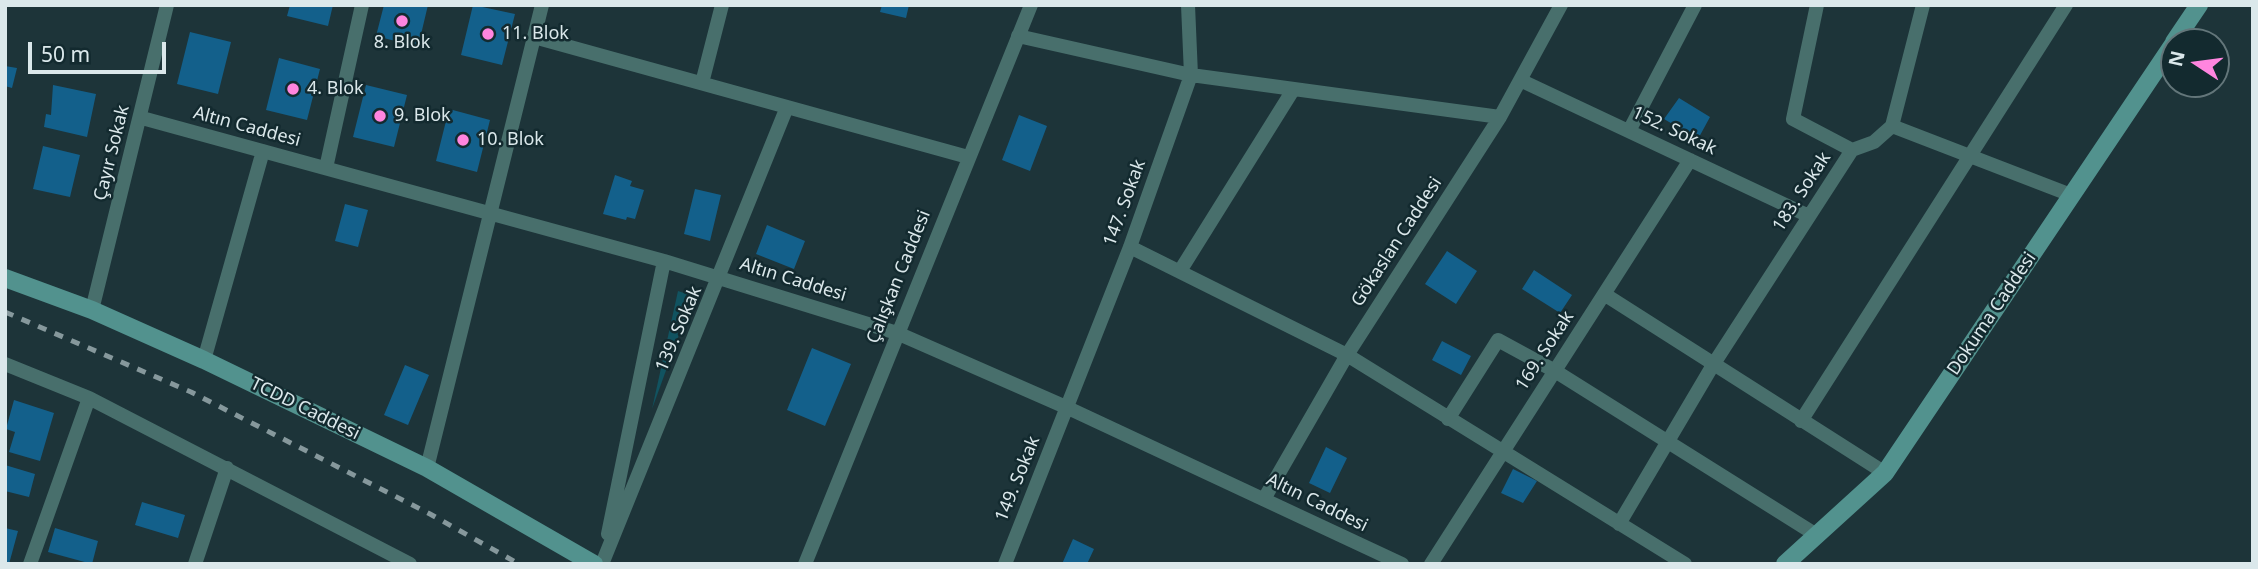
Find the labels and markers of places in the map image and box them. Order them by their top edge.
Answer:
marker: 8. Blok [394,13,410,29]
place label: 11. Blok [502,23,569,45]
marker: 11. Blok [480,26,496,42]
place label: 8. Blok [374,32,430,54]
place label: 4. Blok [307,78,364,100]
marker: 4. Blok [285,81,301,97]
place label: 9. Blok [394,105,451,127]
marker: 9. Blok [372,108,388,124]
place label: 10. Blok [477,129,544,151]
marker: 10. Blok [455,132,471,148]

